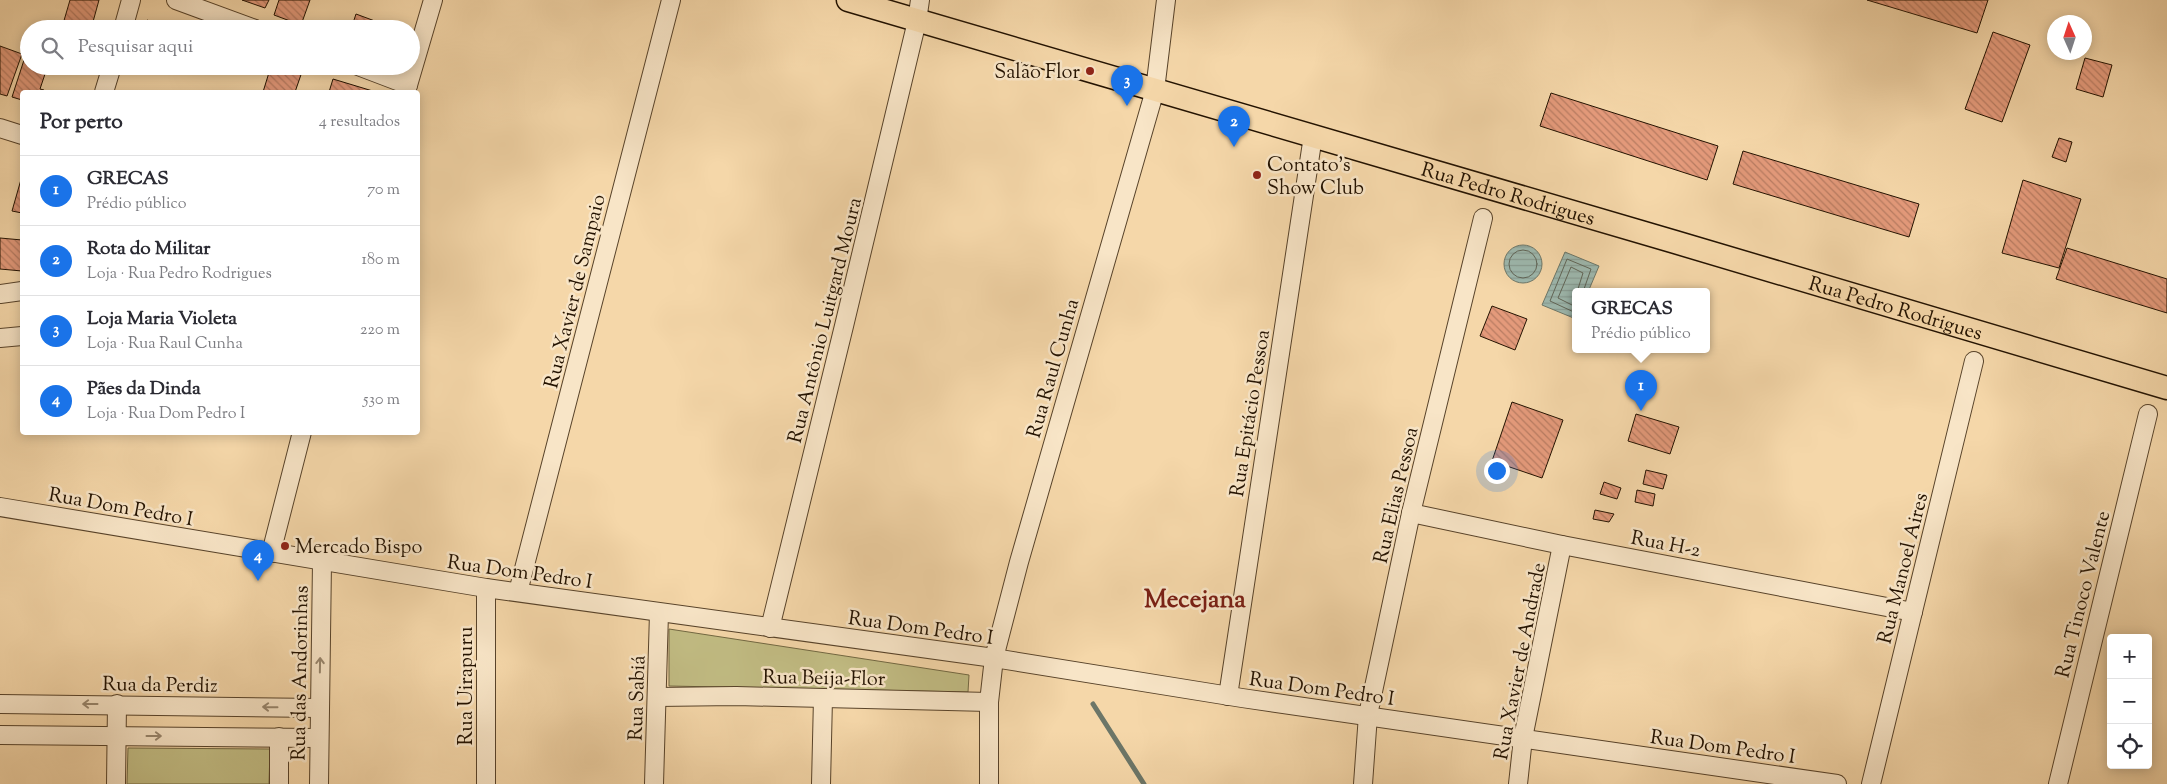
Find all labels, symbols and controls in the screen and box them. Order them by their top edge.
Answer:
north arrow [2047,15,2092,60]
search box [20,20,420,75]
icon: search [38,34,66,62]
text: Pesquisar aqui [78,34,193,61]
place label: Salão Flor [994,59,1080,88]
marker: Salão Flor [1084,65,1096,77]
pin: 3 [1111,65,1143,106]
pin: 2 [1218,106,1250,147]
text: Por perto [40,108,123,138]
text: 4 resultados [319,111,400,134]
place label: Contato's Show Club [1267,152,1364,204]
street label: Rua Pedro Rodrigues [1417,156,1598,235]
text: GRECAS [87,166,169,193]
marker: Contato's Show Club [1251,169,1263,181]
text: 1 [53,179,59,202]
text: 70 m [367,179,400,202]
street label: Rua Xavier de Sampaio [538,192,615,392]
text: Prédio público [87,193,186,216]
street label: Rua Antônio Luitgard Moura [782,195,871,446]
text: Rota do Militar [87,236,210,263]
text: 2 [52,249,60,272]
text: 180 m [361,249,400,272]
text: Loja · Rua Pedro Rodrigues [87,263,272,286]
street label: Rua Pedro Rodrigues [1805,270,1986,349]
popup [1572,288,1710,353]
street label: Rua Raul Cunha [1021,296,1088,442]
text: GRECAS [1591,296,1673,323]
text: Loja Maria Violeta [87,306,237,333]
text: 3 [53,319,59,342]
text: 220 m [360,319,400,342]
text: Prédio público [1591,323,1691,346]
street label: Rua Epitácio Pessoa [1224,328,1279,499]
text: Loja · Rua Raul Cunha [87,333,243,356]
pin: 1 [1625,370,1657,411]
text: Pães da Dinda [87,376,201,403]
text: 4 [52,389,60,412]
text: 530 m [363,389,400,412]
text: Loja · Rua Dom Pedro I [87,403,245,426]
street label: Rua Elias Pessoa [1368,425,1427,567]
your location [1484,458,1510,484]
street label: Rua Dom Pedro I [46,481,196,536]
street label: Rua Manoel Aires [1872,490,1937,647]
street label: Rua Tinoco Valente [2050,508,2119,681]
street label: Rua H-2 [1628,524,1703,566]
place label: Mercado Bispo [295,534,422,563]
pin: 4 [242,540,274,581]
marker: Mercado Bispo [279,540,291,552]
street label: Rua Dom Pedro I [445,549,595,598]
street label: Rua Xavier de Andrade [1488,560,1555,763]
district label: Mecejana [1144,583,1246,619]
street label: Rua das Andorinhas [285,585,318,761]
street label: Rua Dom Pedro I [846,605,996,654]
street label: Rua Uirapuru [453,626,482,745]
map controls [2107,634,2152,769]
button: + [2107,634,2152,679]
street label: Rua Sabiá [623,655,654,741]
one-way arrow [315,658,324,674]
street label: Rua Beija-Flor [762,664,886,695]
street label: Rua Dom Pedro I [1247,666,1397,715]
street label: Rua da Perdiz [102,671,218,702]
button: − [2107,679,2152,724]
one-way arrow [82,699,98,709]
one-way arrow [262,702,278,712]
street label: Rua Dom Pedro I [1648,724,1798,773]
button: locate [2107,724,2152,769]
one-way arrow [145,731,161,741]

